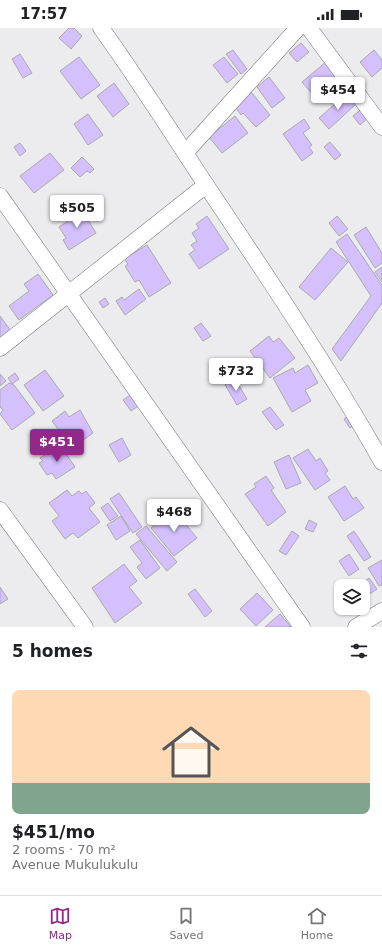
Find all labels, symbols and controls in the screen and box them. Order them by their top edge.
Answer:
text: 17:57 [20,5,68,23]
pin: $454 [314,77,362,111]
text: $454 [320,82,356,97]
pin: $505 [53,195,101,229]
text: $505 [59,200,95,215]
pin: $732 [212,358,260,392]
text: $732 [218,363,254,378]
pin: $451 [33,429,81,463]
text: $451 [39,434,75,449]
pin: $468 [150,499,198,533]
text: $468 [156,504,192,519]
map controls [334,579,370,615]
button: layers [334,579,370,615]
icon: filters [348,640,370,662]
text: 5 homes [12,641,93,661]
icon: home [155,716,227,788]
text: $451/mo [12,822,95,842]
text: 2 rooms · 70 m² [12,842,116,857]
text: Avenue Mukulukulu [12,857,138,872]
tab: Map [49,905,72,942]
tab: Saved [169,905,203,942]
tab: Home [301,905,333,942]

